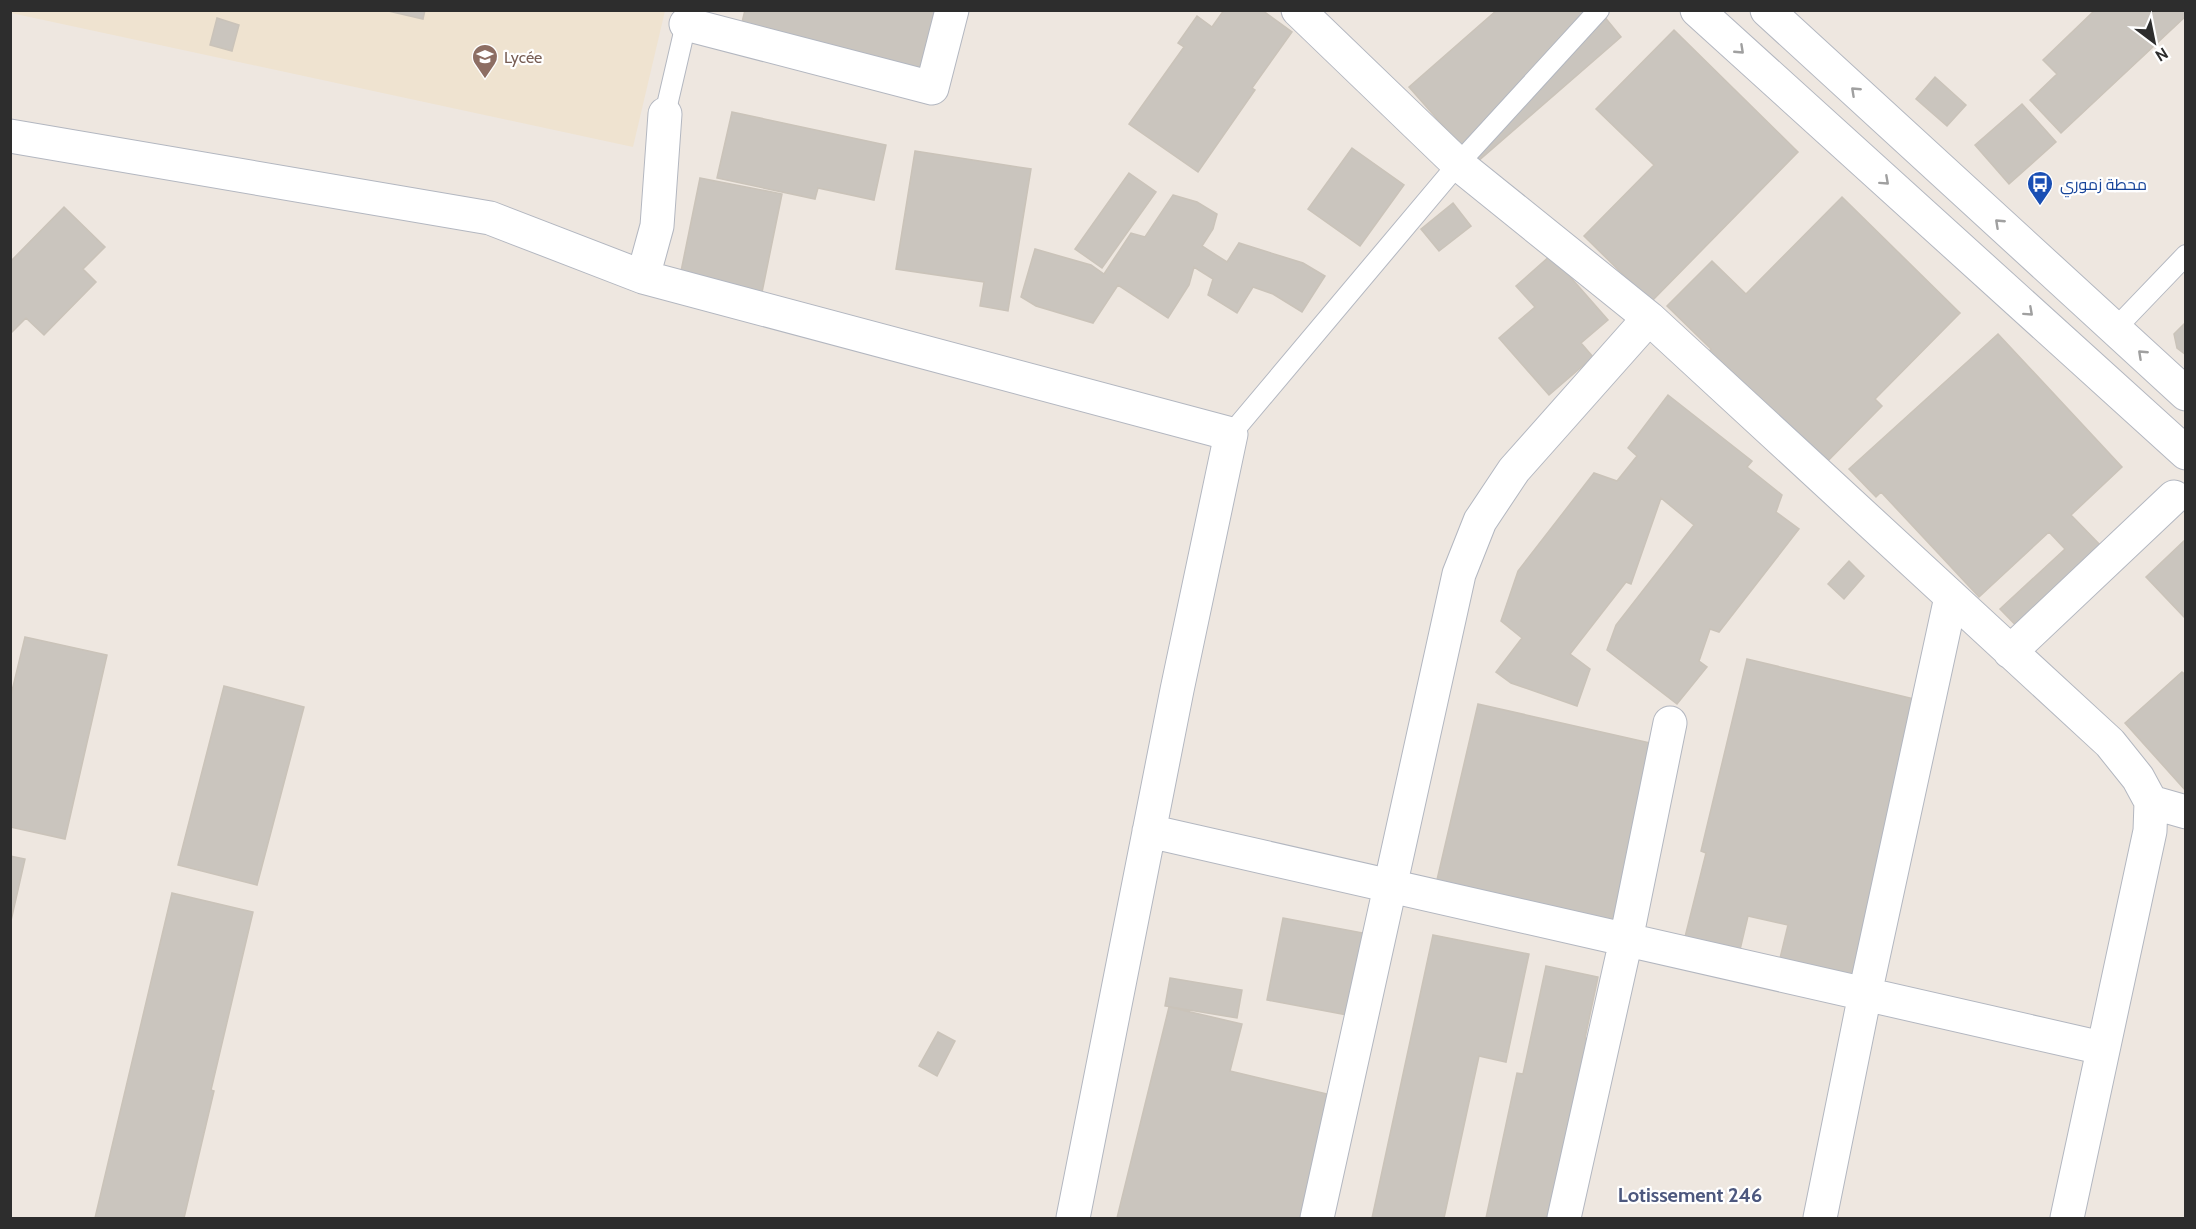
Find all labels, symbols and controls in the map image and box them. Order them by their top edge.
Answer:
north arrow [2124,12,2184,72]
school or university icon: Lycée [470,42,500,80]
one-way arrow [1734,43,1744,54]
text: N [2152,43,2172,65]
place label: Lycée [504,48,542,67]
one-way arrow [1851,87,1862,98]
bus stop icon: محطة زموري [2025,169,2055,207]
one-way arrow [1878,174,1888,185]
place label: محطة زموري [2060,175,2147,198]
one-way arrow [1995,219,2006,230]
one-way arrow [2023,305,2033,316]
one-way arrow [2139,350,2149,361]
district label: Lotissement 246 [1618,1183,1762,1207]

